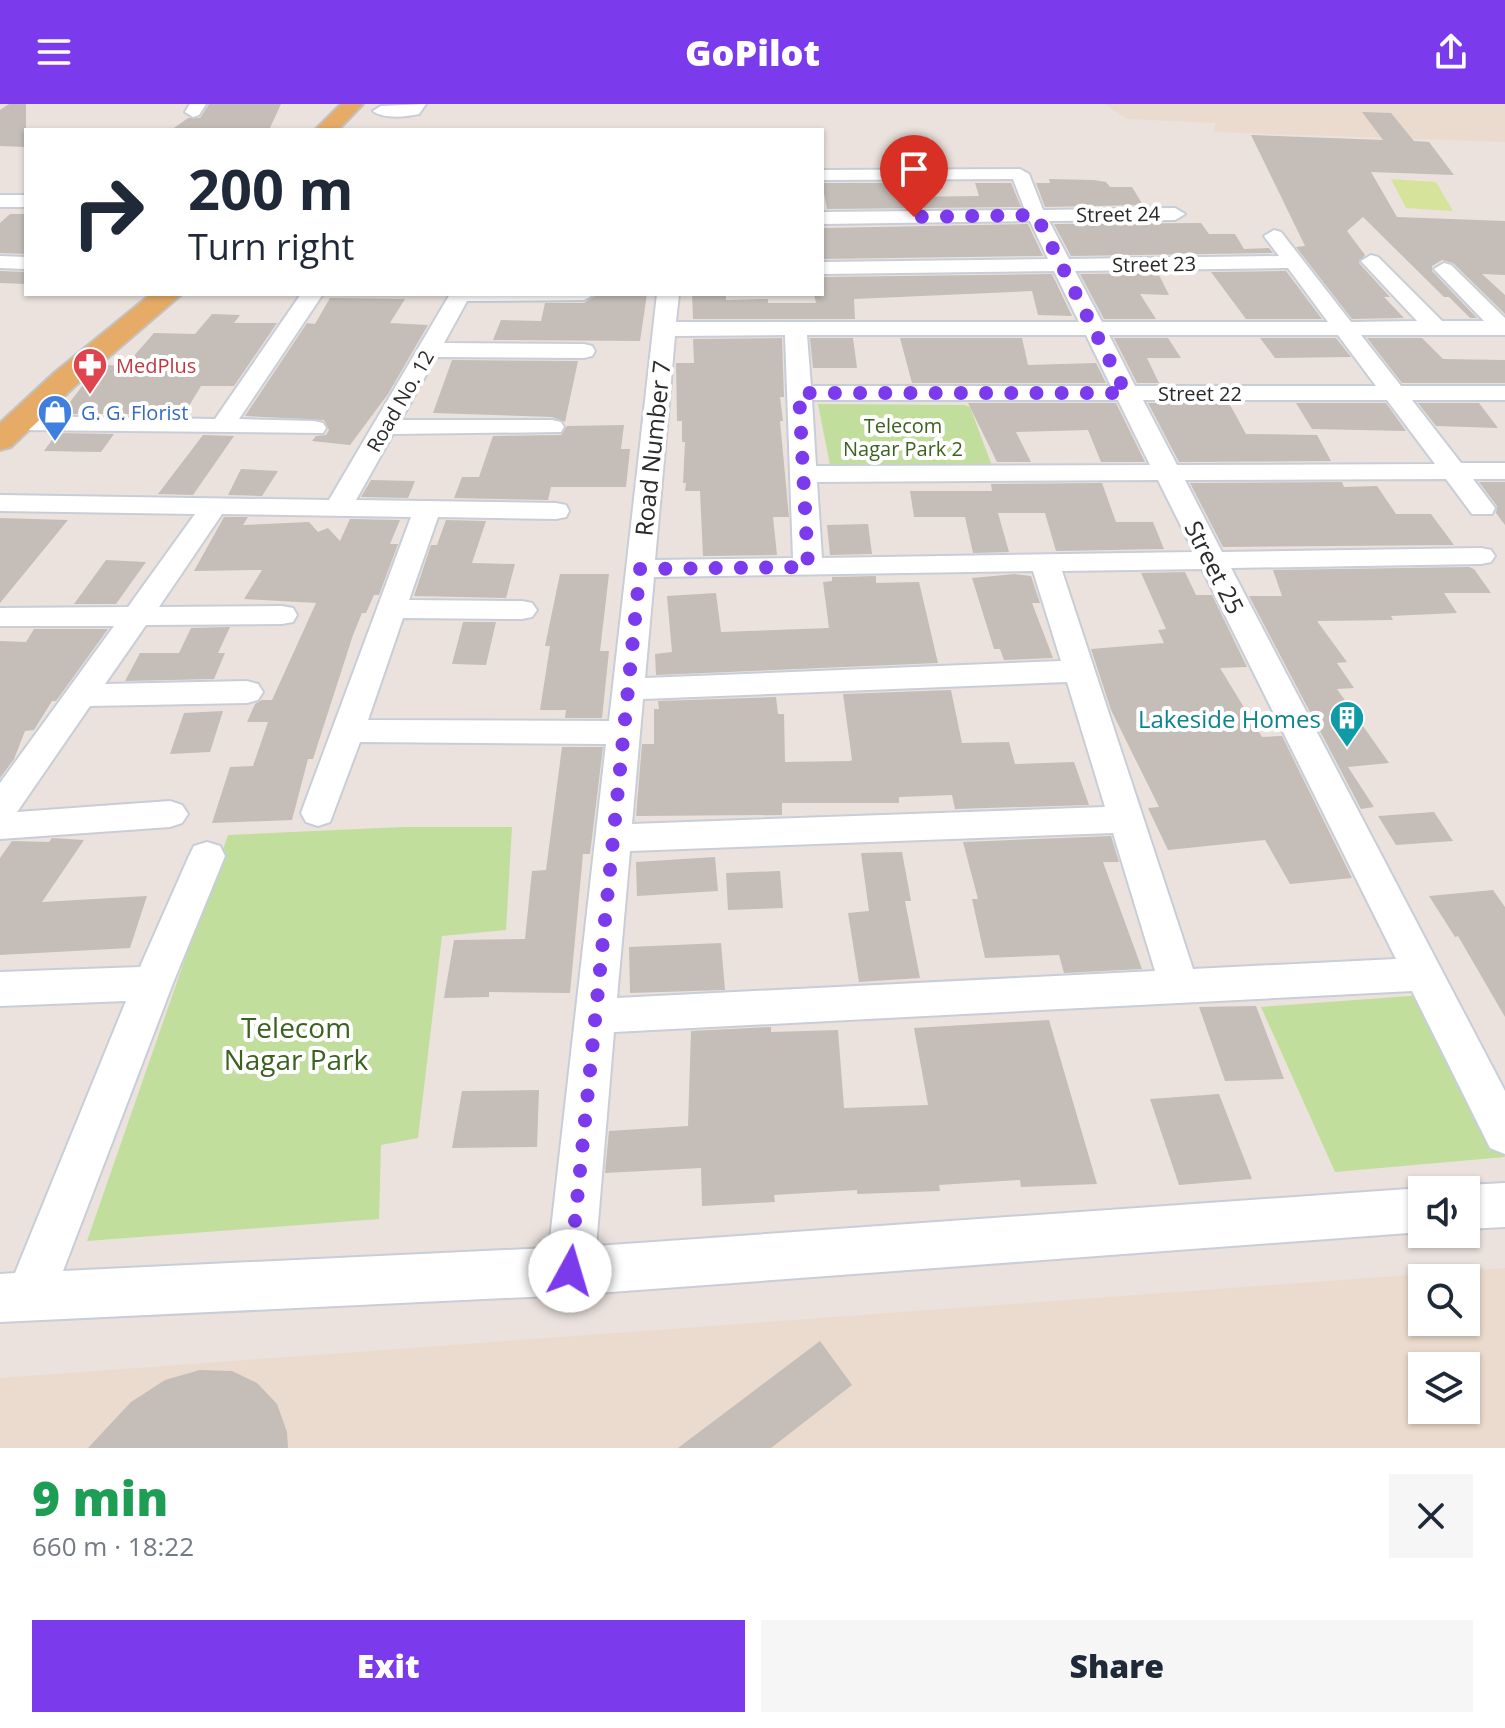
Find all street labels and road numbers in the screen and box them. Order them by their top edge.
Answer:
street label: Street 24 [1076,200,1161,228]
street label: Street 23 [1112,250,1196,278]
street label: Road No. 12 [360,345,440,457]
street label: Road Number 7 [626,359,678,537]
street label: Street 22 [1158,380,1242,407]
street label: Street 25 [1177,515,1253,619]

